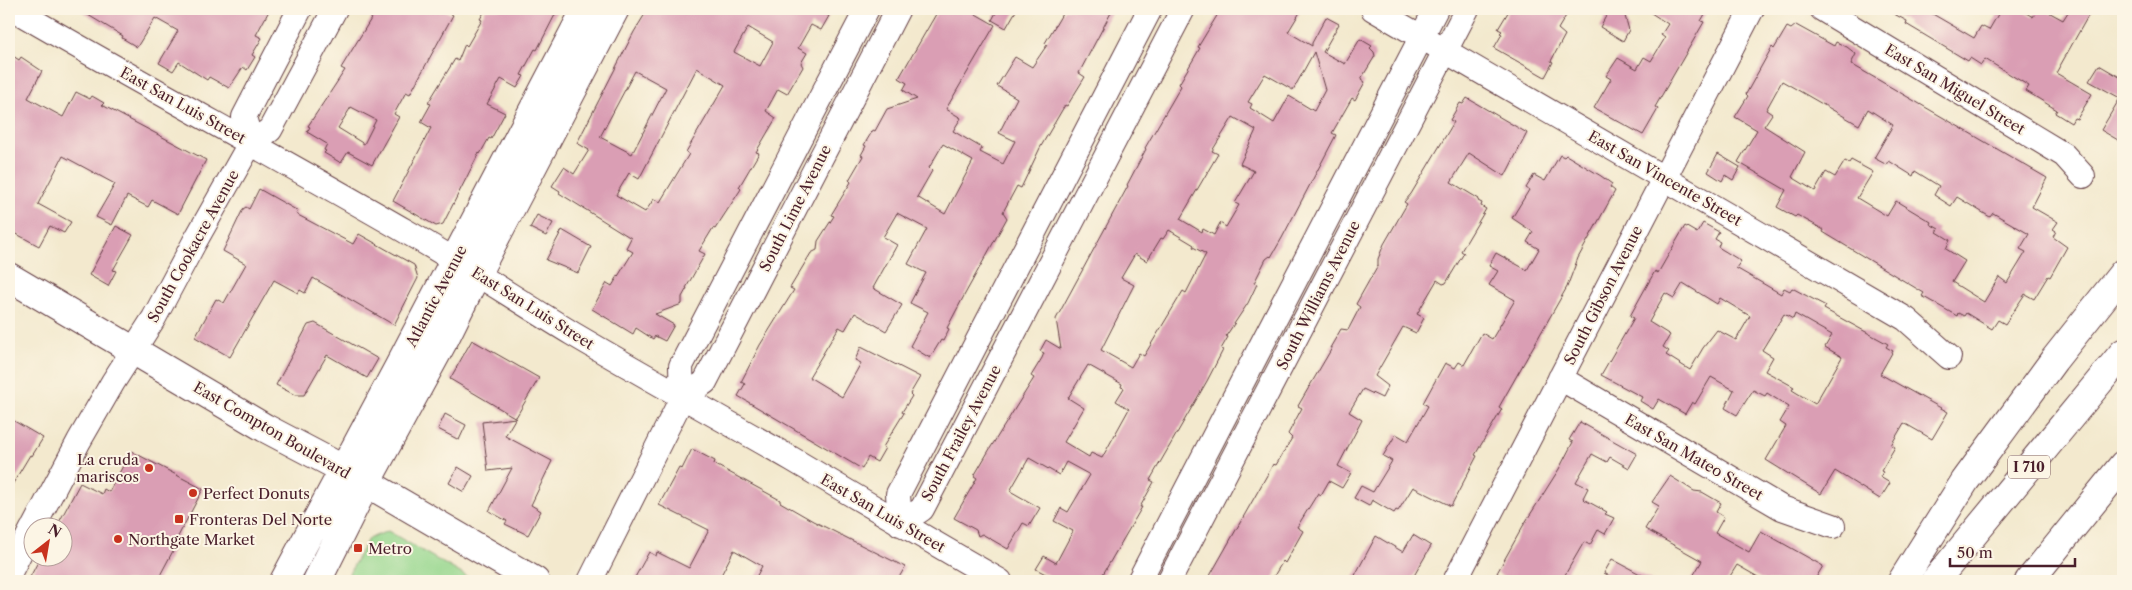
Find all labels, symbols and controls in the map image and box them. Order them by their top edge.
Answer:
street label: East San Miguel Street [1881,40,2029,139]
street label: East San Luis Street [117,63,250,148]
street label: East San Vincente Street [1585,126,1746,230]
street label: South Lime Avenue [755,142,835,274]
street label: South Cookacre Avenue [143,166,243,326]
street label: South Williams Avenue [1272,217,1364,373]
street label: South Gibson Avenue [1560,222,1646,368]
street label: Atlantic Avenue [401,242,471,351]
street label: East San Luis Street [468,263,598,354]
street label: South Frailey Avenue [917,362,1005,504]
street label: East Compton Boulevard [190,377,354,483]
street label: East San Mateo Street [1621,410,1767,505]
place label: La cruda mariscos [76,450,139,486]
road number: I 710 [2008,456,2050,478]
marker: La cruda mariscos [143,462,155,474]
street label: East San Luis Street [817,470,949,557]
place label: Perfect Donuts [203,484,310,503]
marker: Perfect Donuts [187,487,199,499]
place label: Fronteras Del Norte [189,510,332,529]
marker: Fronteras Del Norte [173,513,185,525]
north arrow [22,518,72,568]
text: N [45,520,65,542]
place label: Northgate Market [128,530,255,549]
marker: Northgate Market [112,533,124,545]
scale bar [1950,535,2074,567]
place label: Metro [368,539,412,558]
marker: Metro [352,542,364,554]
text: 50 m [1957,543,1993,562]

